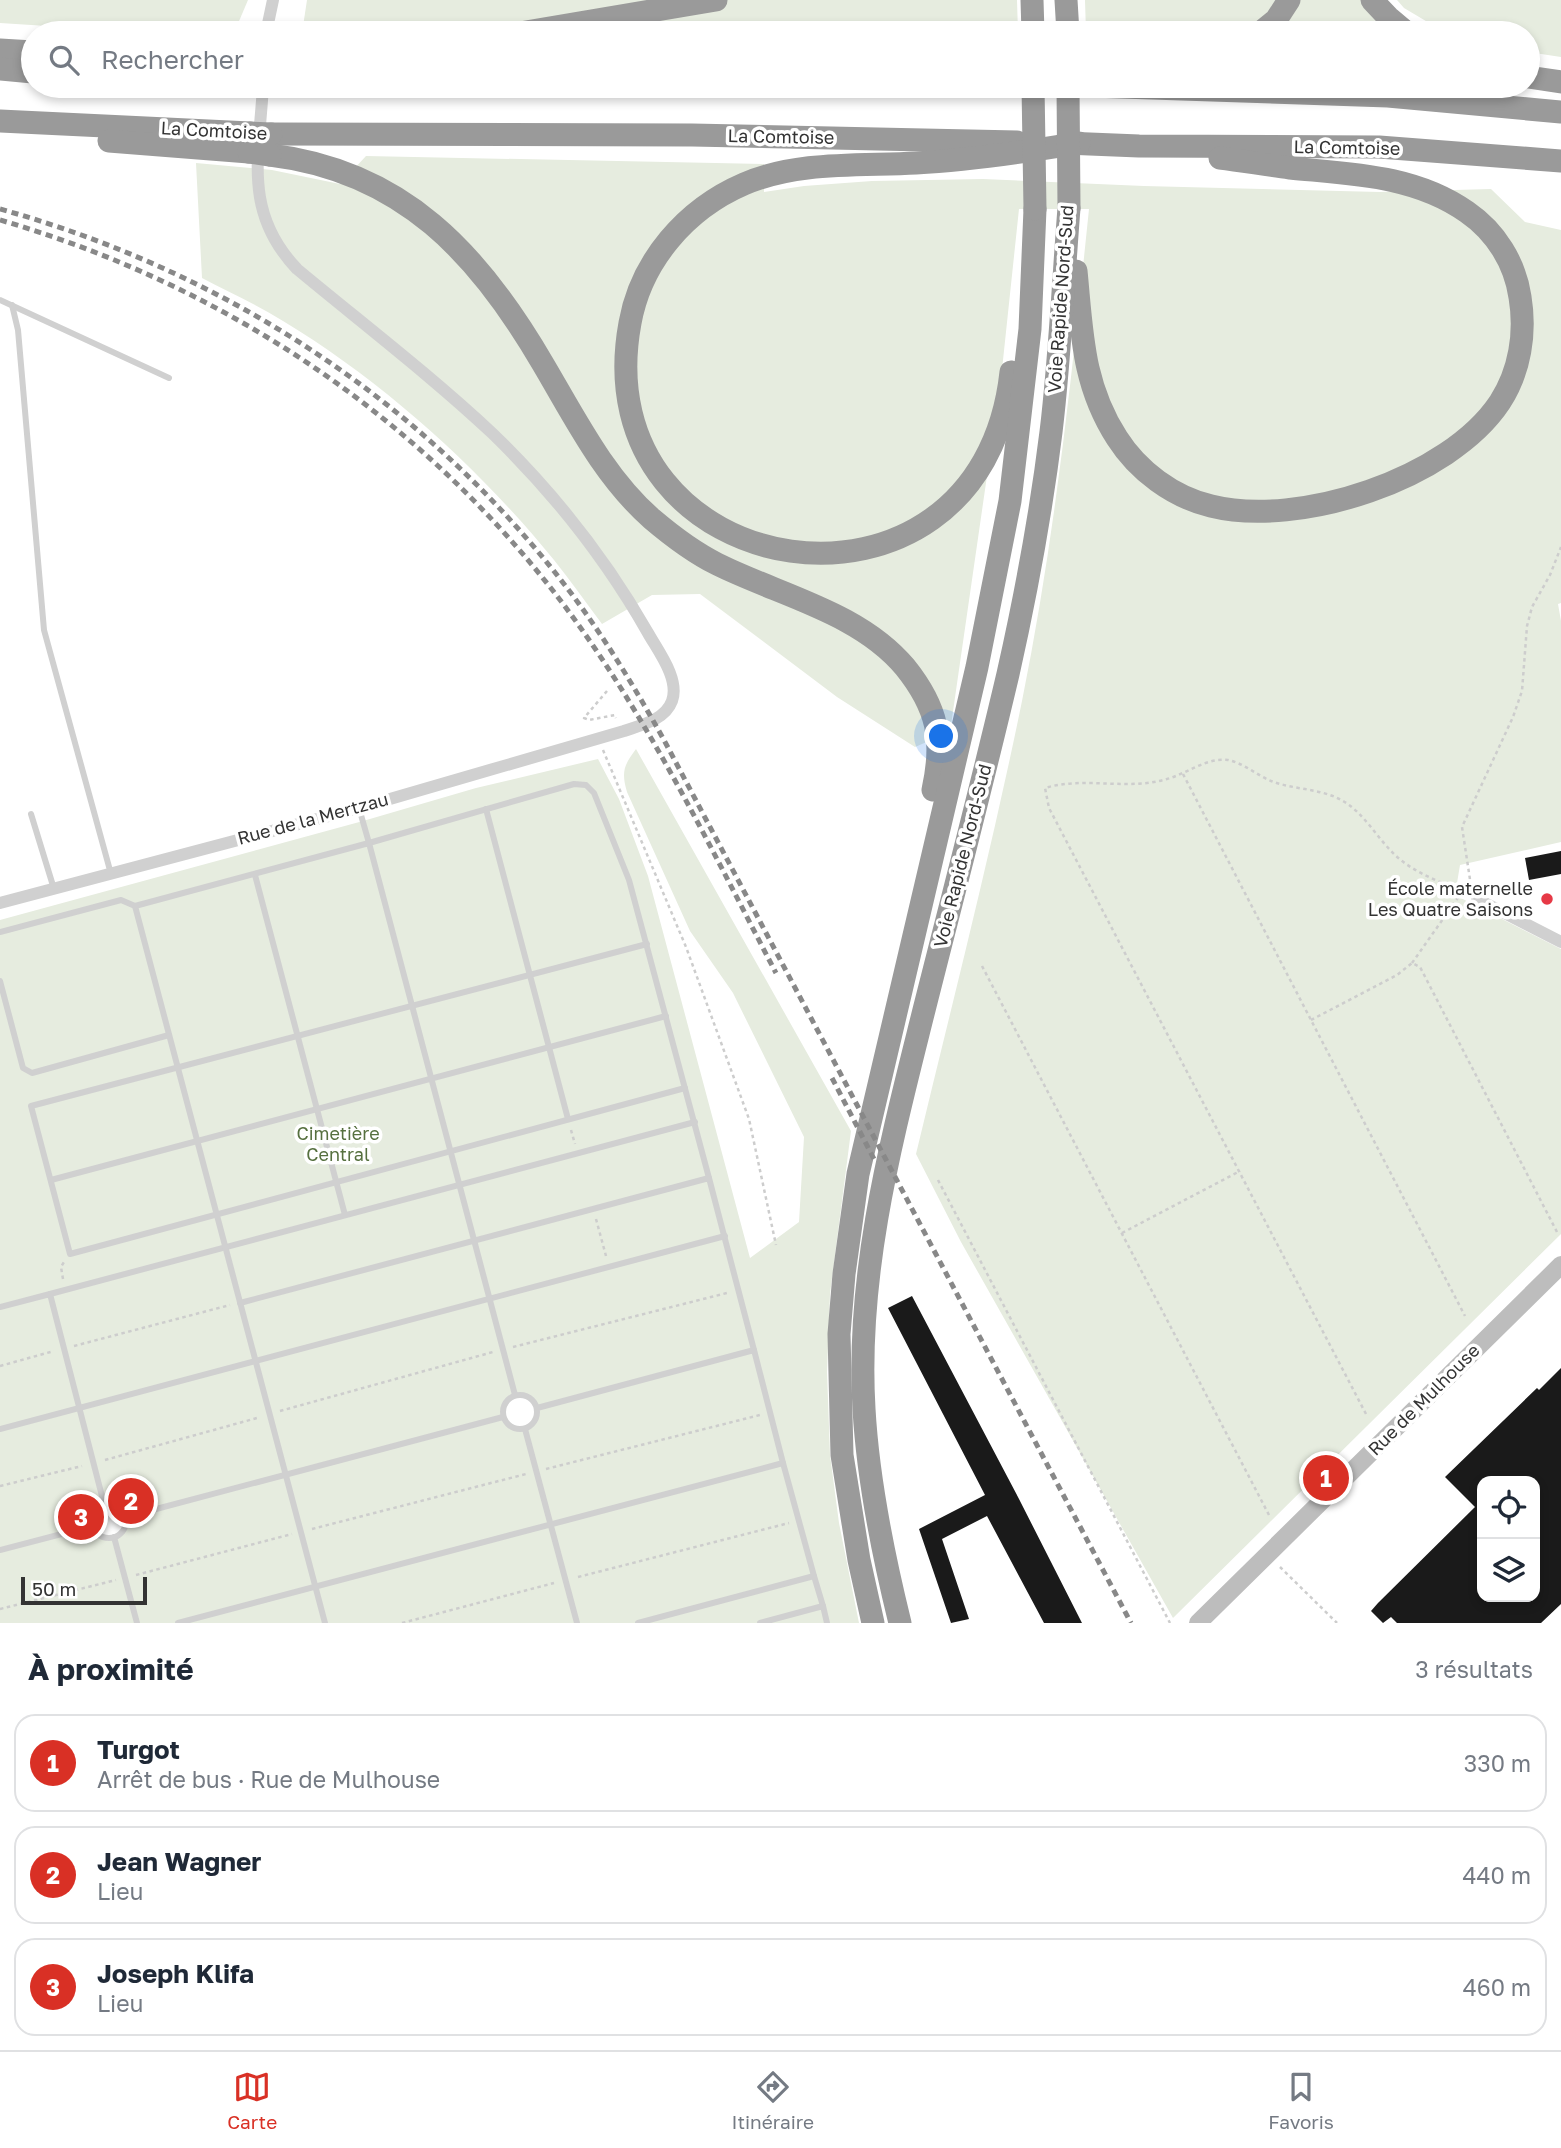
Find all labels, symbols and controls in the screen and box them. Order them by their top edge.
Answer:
search box [21,21,1540,98]
icon: search [45,41,83,79]
text: Rechercher [101,44,244,75]
street label: La Comtoise [160,116,268,144]
street label: La Comtoise [727,124,835,148]
street label: La Comtoise [1293,135,1401,159]
street label: Voie Rapide Nord-Sud [1042,204,1078,394]
your location [924,719,958,753]
street label: Voie Rapide Nord-Sud [929,762,995,950]
street label: Rue de la Mertzau [235,787,391,849]
place label: École maternelle Les Quatre Saisons [1368,877,1533,920]
marker: École maternelle Les Quatre Saisons [1539,891,1555,907]
park label: Cimetière Central [296,1122,380,1165]
street label: Rue de Mulhouse [1363,1339,1484,1460]
pin: 1 [1303,1452,1349,1504]
pin: 2 [108,1475,154,1527]
map controls [1477,1476,1540,1602]
button: locate [1477,1476,1540,1539]
pin: 3 [58,1491,104,1543]
button: layers [1477,1539,1540,1602]
scale bar [21,1574,147,1606]
text: 50 m [32,1577,76,1600]
text: À proximité [28,1651,194,1687]
text: 3 résultats [1415,1655,1533,1683]
text: Turgot [97,1734,180,1765]
text: 1 [47,1749,59,1777]
text: 330 m [1464,1749,1531,1777]
text: Arrêt de bus · Rue de Mulhouse [97,1765,440,1793]
text: Jean Wagner [97,1846,261,1877]
text: 2 [46,1861,60,1889]
text: 440 m [1463,1861,1531,1889]
text: Lieu [97,1877,144,1905]
text: Joseph Klifa [97,1958,254,1989]
text: 3 [46,1973,60,2001]
text: 460 m [1463,1973,1531,2001]
text: Lieu [97,1989,144,2017]
tab: Carte [227,2068,277,2133]
tab: Itinéraire [731,2068,814,2133]
tab: Favoris [1268,2068,1334,2133]

